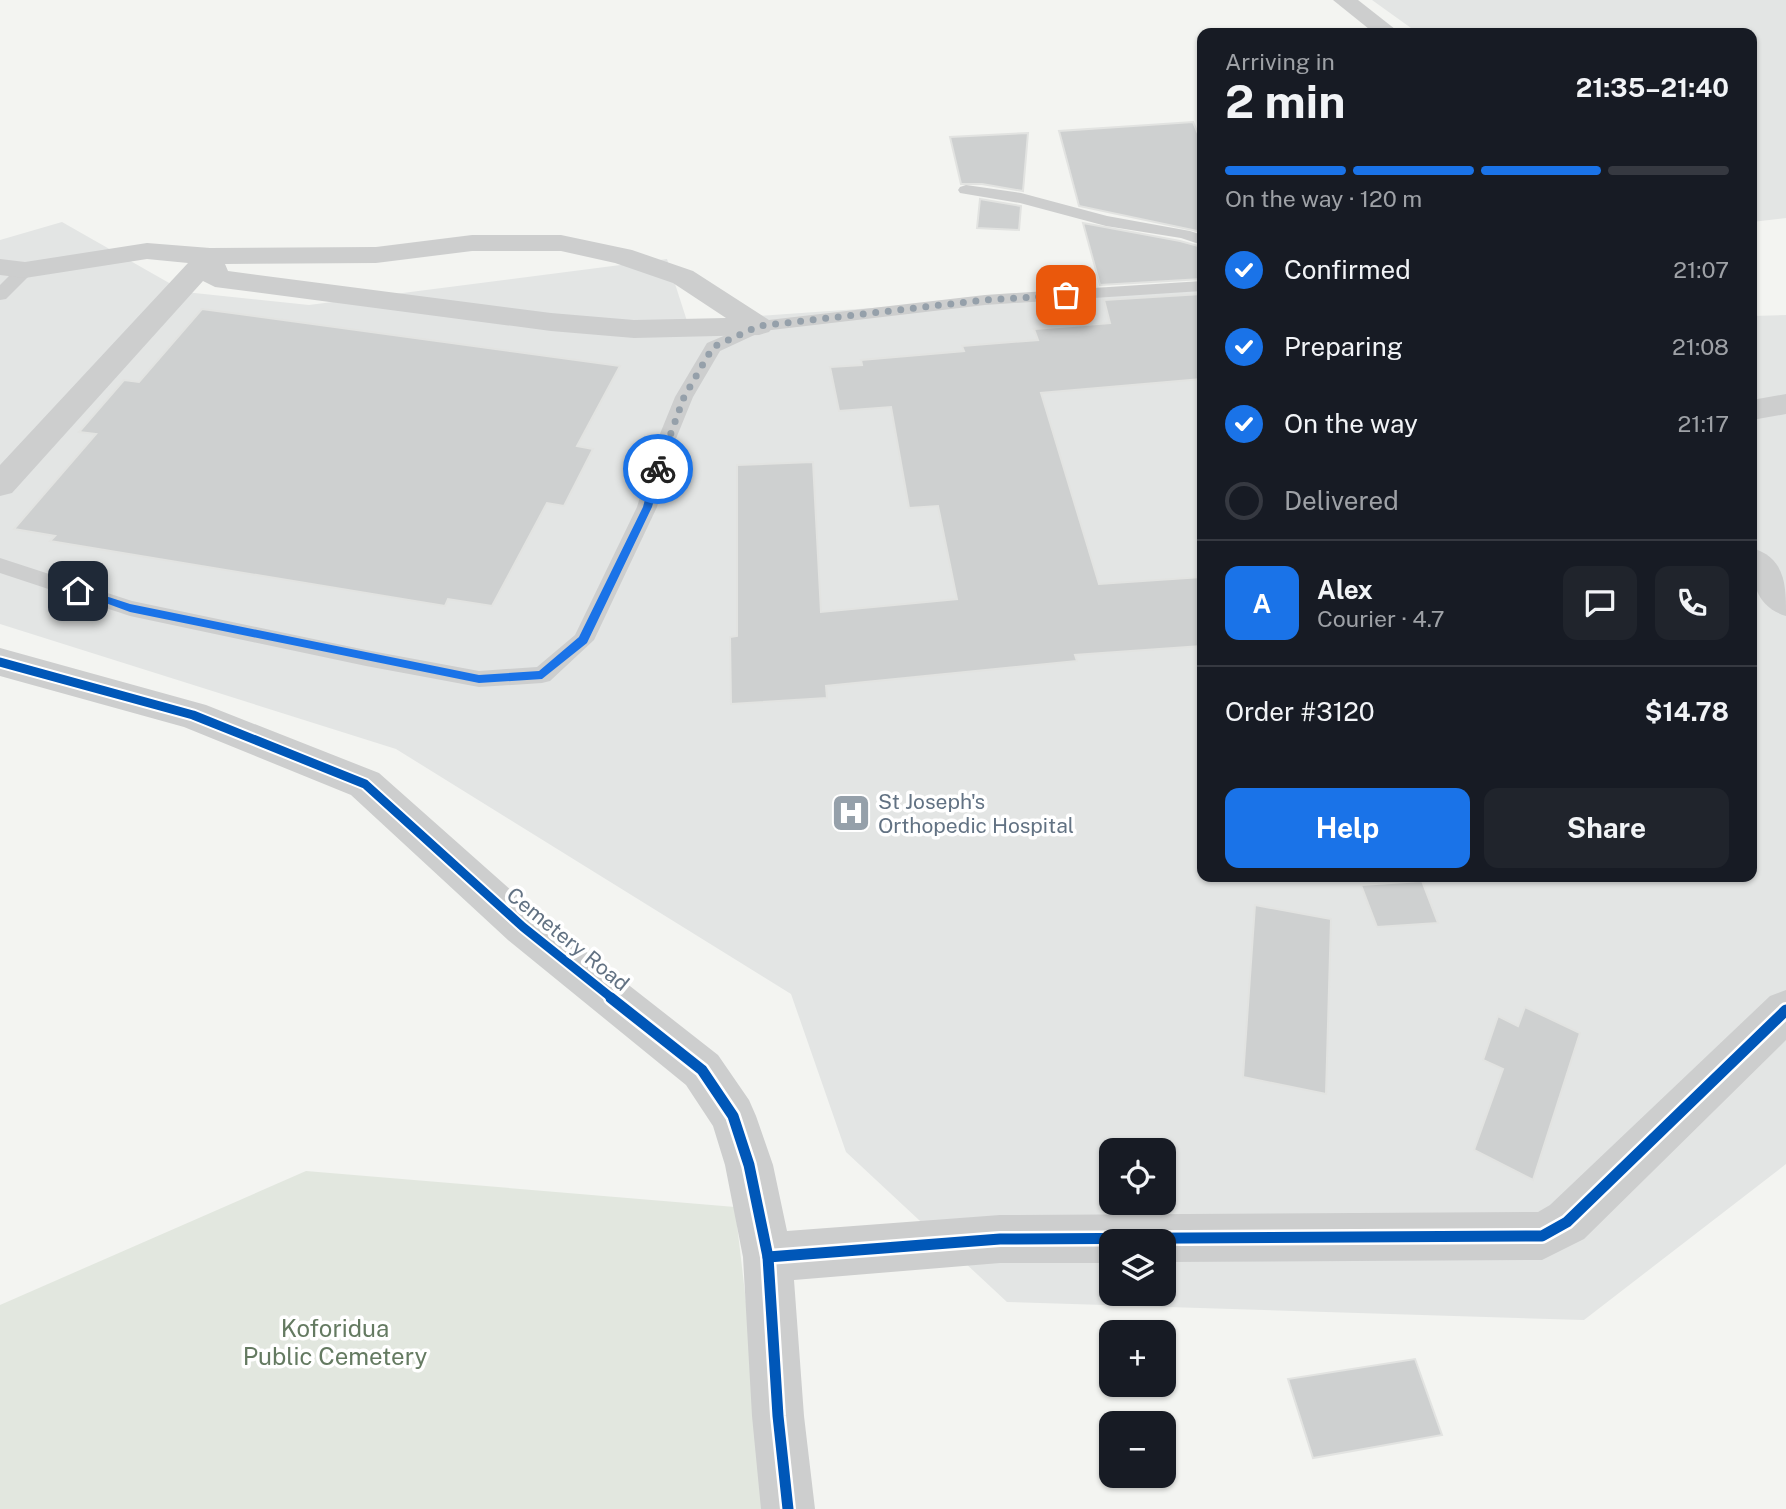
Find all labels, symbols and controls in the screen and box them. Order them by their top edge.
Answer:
text: Arriving in [1225,48,1335,75]
text: 21:35–21:40 [1576,72,1729,103]
text: 2 min [1225,74,1345,128]
text: On the way · 120 m [1225,185,1422,212]
icon: check [1225,251,1263,289]
text: Confirmed [1284,254,1411,285]
text: 21:07 [1673,256,1729,283]
pin [1036,265,1096,325]
icon: bag [1047,276,1085,314]
icon: check [1225,328,1263,366]
text: Preparing [1284,331,1403,362]
text: 21:08 [1672,333,1729,360]
icon: check [1225,405,1263,443]
text: On the way [1284,408,1418,439]
text: 21:17 [1678,410,1729,437]
courier [623,434,693,504]
icon: bike [639,450,677,488]
text: Delivered [1284,485,1399,516]
pin [48,561,108,621]
button: chat [1563,566,1637,640]
button: phone [1655,566,1729,640]
icon: home [59,572,97,610]
text: Alex [1317,574,1373,605]
text: A [1253,588,1271,619]
text: Courier · 4.7 [1317,605,1445,632]
text: Order #3120 [1225,696,1375,727]
text: $14.78 [1645,696,1729,727]
button: Help [1225,788,1470,868]
button: Share [1484,788,1729,868]
place label: St Joseph's Orthopedic Hospital [878,789,1074,838]
hospital icon: St Joseph's Orthopedic Hospital [830,792,872,834]
street label: Cemetery Road [502,882,634,996]
map controls [1099,1138,1176,1488]
button: locate [1099,1138,1176,1215]
button: layers [1099,1229,1176,1306]
park label: Koforidua Public Cemetery [243,1314,427,1370]
button: + [1099,1320,1176,1397]
button: − [1099,1411,1176,1488]

